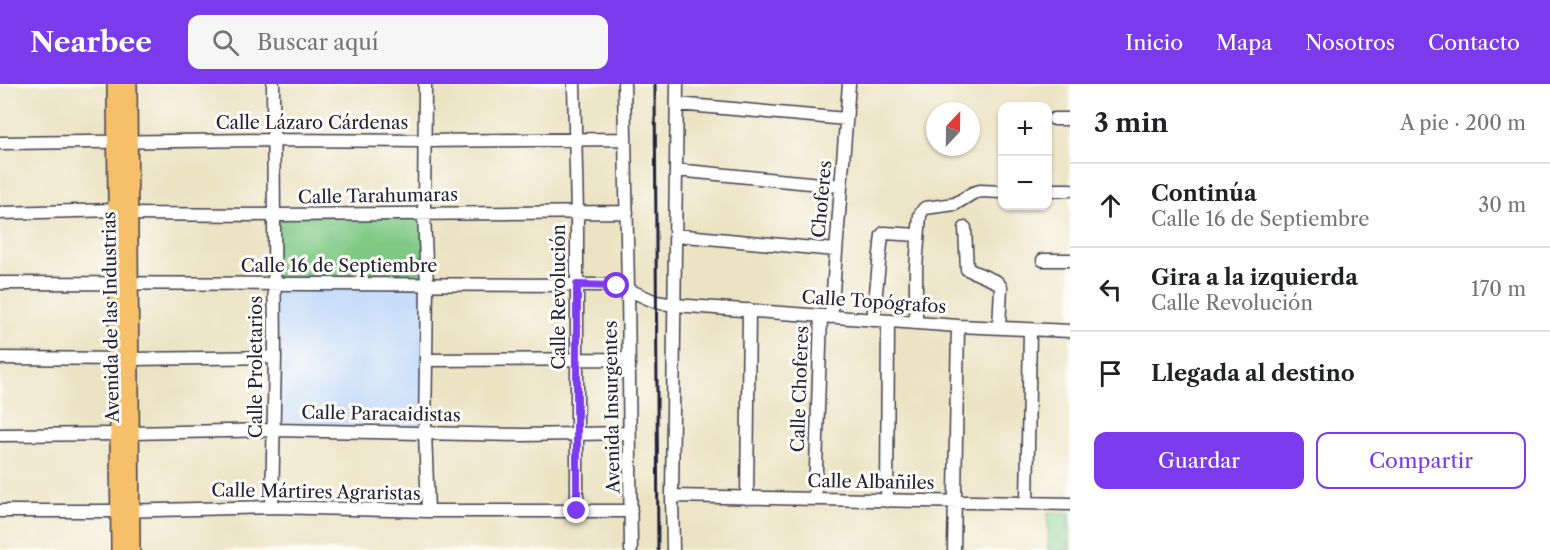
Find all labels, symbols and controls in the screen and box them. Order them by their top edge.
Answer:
search box [188,15,608,69]
text: Nearbee [30,25,152,59]
icon: search [209,26,242,59]
text: Buscar aquí [257,29,378,56]
text: Inicio [1125,30,1183,55]
text: Mapa [1216,30,1272,55]
text: Nosotros [1305,30,1395,55]
text: Contacto [1428,30,1520,55]
north arrow [926,102,980,156]
map controls [998,102,1052,210]
button: + [998,102,1052,156]
text: 3 min [1094,107,1168,139]
text: A pie · 200 m [1400,111,1526,135]
street label: Calle Lázaro Cárdenas [216,112,408,134]
button: − [998,156,1052,210]
street label: Choferes [808,159,836,239]
text: Continúa [1151,180,1257,207]
street label: Calle Tarahumaras [298,184,458,208]
icon: ahead [1094,189,1127,222]
text: 30 m [1478,193,1526,217]
text: Calle 16 de Septiembre [1151,207,1369,231]
street label: Avenida de las Industrias [98,211,124,424]
street label: Calle Revolución [548,224,570,370]
street label: Calle 16 de Septiembre [241,255,437,277]
text: Gira a la izquierda [1151,264,1358,291]
route start [603,272,629,298]
icon: left [1094,273,1127,306]
text: 170 m [1471,277,1526,301]
street label: Calle Topógrafos [801,286,947,318]
text: Calle Revolución [1151,291,1313,315]
street label: Calle Proletarios [245,296,267,438]
street label: Avenida Insurgentes [599,320,625,495]
street label: Calle Choferes [787,325,813,453]
icon: arrive [1094,357,1127,390]
text: Llegada al destino [1151,360,1355,387]
street label: Calle Paracaidistas [301,402,461,426]
button: Guardar [1094,432,1304,489]
button: Compartir [1316,432,1526,489]
street label: Calle Albañiles [807,470,935,494]
street label: Calle Mártires Agraristas [211,479,421,505]
route end [563,497,589,523]

